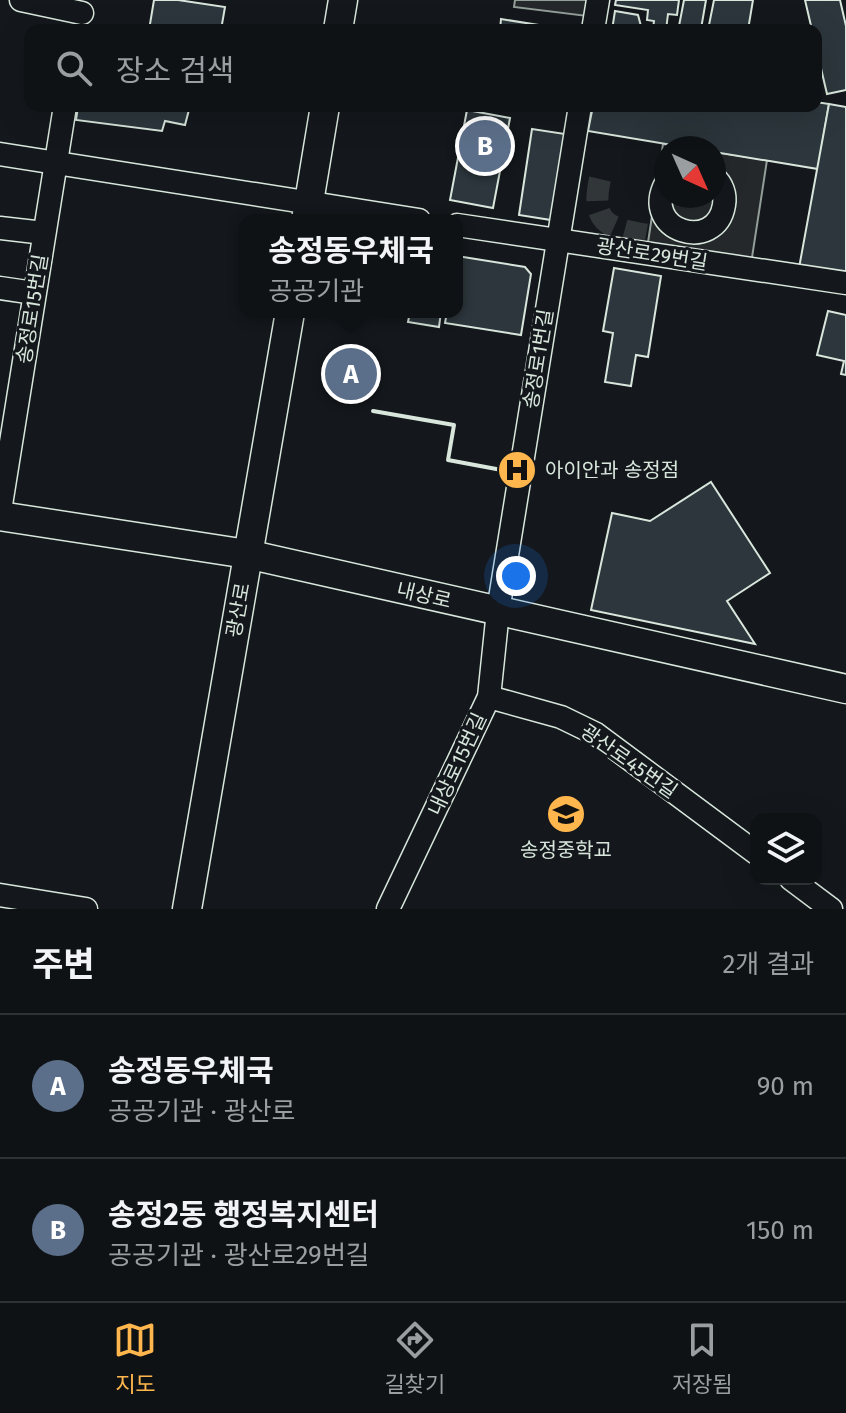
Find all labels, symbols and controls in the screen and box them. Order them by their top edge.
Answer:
search box [24,24,822,112]
icon: search [52,46,96,90]
text: 장소 검색 [116,53,234,89]
pin: B [459,116,511,176]
north arrow [654,136,726,208]
popup [239,214,463,318]
text: 송정동우체국 [268,233,434,269]
street label: 광산로29번길 [595,233,709,275]
street label: 송정로15번길 [11,252,53,366]
text: 공공기관 [268,276,364,307]
street label: 송정로1번길 [518,307,558,411]
pin: A [325,344,377,404]
hospital icon: 아이안과 송정점 [496,449,538,491]
place label: 아이안과 송정점 [545,458,679,482]
your location [496,556,536,596]
street label: 내상로 [394,577,454,613]
street label: 광산로 [221,581,255,639]
street label: 내상로15번길 [423,709,491,819]
street label: 광산로45번길 [576,719,682,803]
school or university icon: 송정중학교 [545,793,587,835]
map controls [750,813,822,885]
button: layers [750,813,822,885]
place label: 송정중학교 [520,838,612,862]
text: 주변 [32,944,95,985]
text: 2개 결과 [722,949,814,980]
text: 송정동우체국 [108,1053,274,1089]
text: A [50,1071,66,1102]
text: 90 m [757,1071,814,1102]
text: 공공기관 · 광산로 [108,1096,295,1127]
text: 송정2동 행정복지센터 [108,1197,379,1233]
text: B [50,1215,66,1246]
text: 150 m [746,1215,814,1246]
text: 공공기관 · 광산로29번길 [108,1240,370,1271]
tab: 지도 [113,1318,157,1398]
tab: 길찾기 [384,1318,445,1398]
tab: 저장됨 [672,1318,733,1398]

